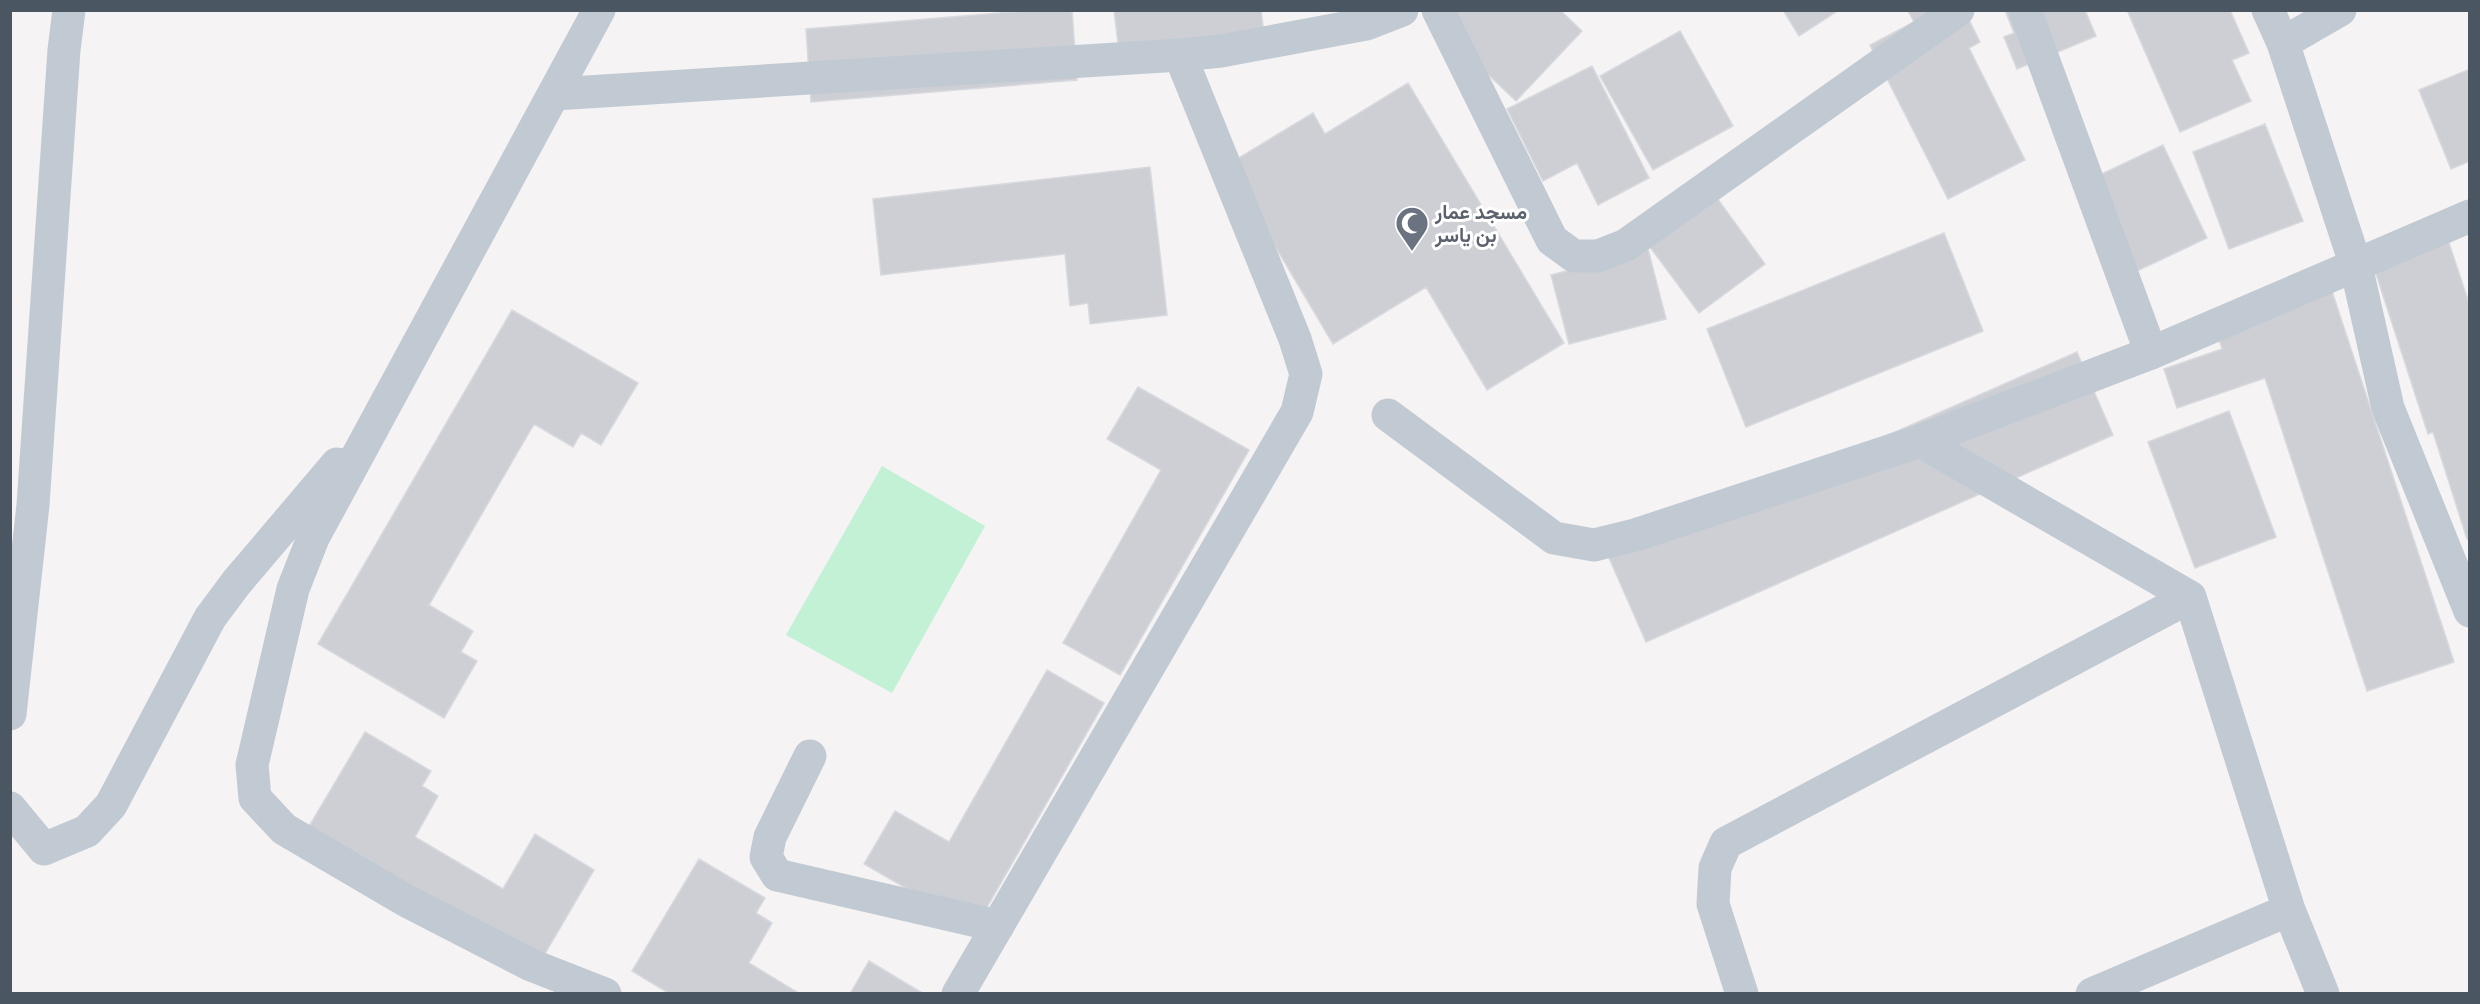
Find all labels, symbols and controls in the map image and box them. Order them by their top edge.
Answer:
place label: مسجد عمار بن ياسر [1434,201,1527,250]
mosque icon: مسجد عمار بن ياسر [1394,205,1430,252]

